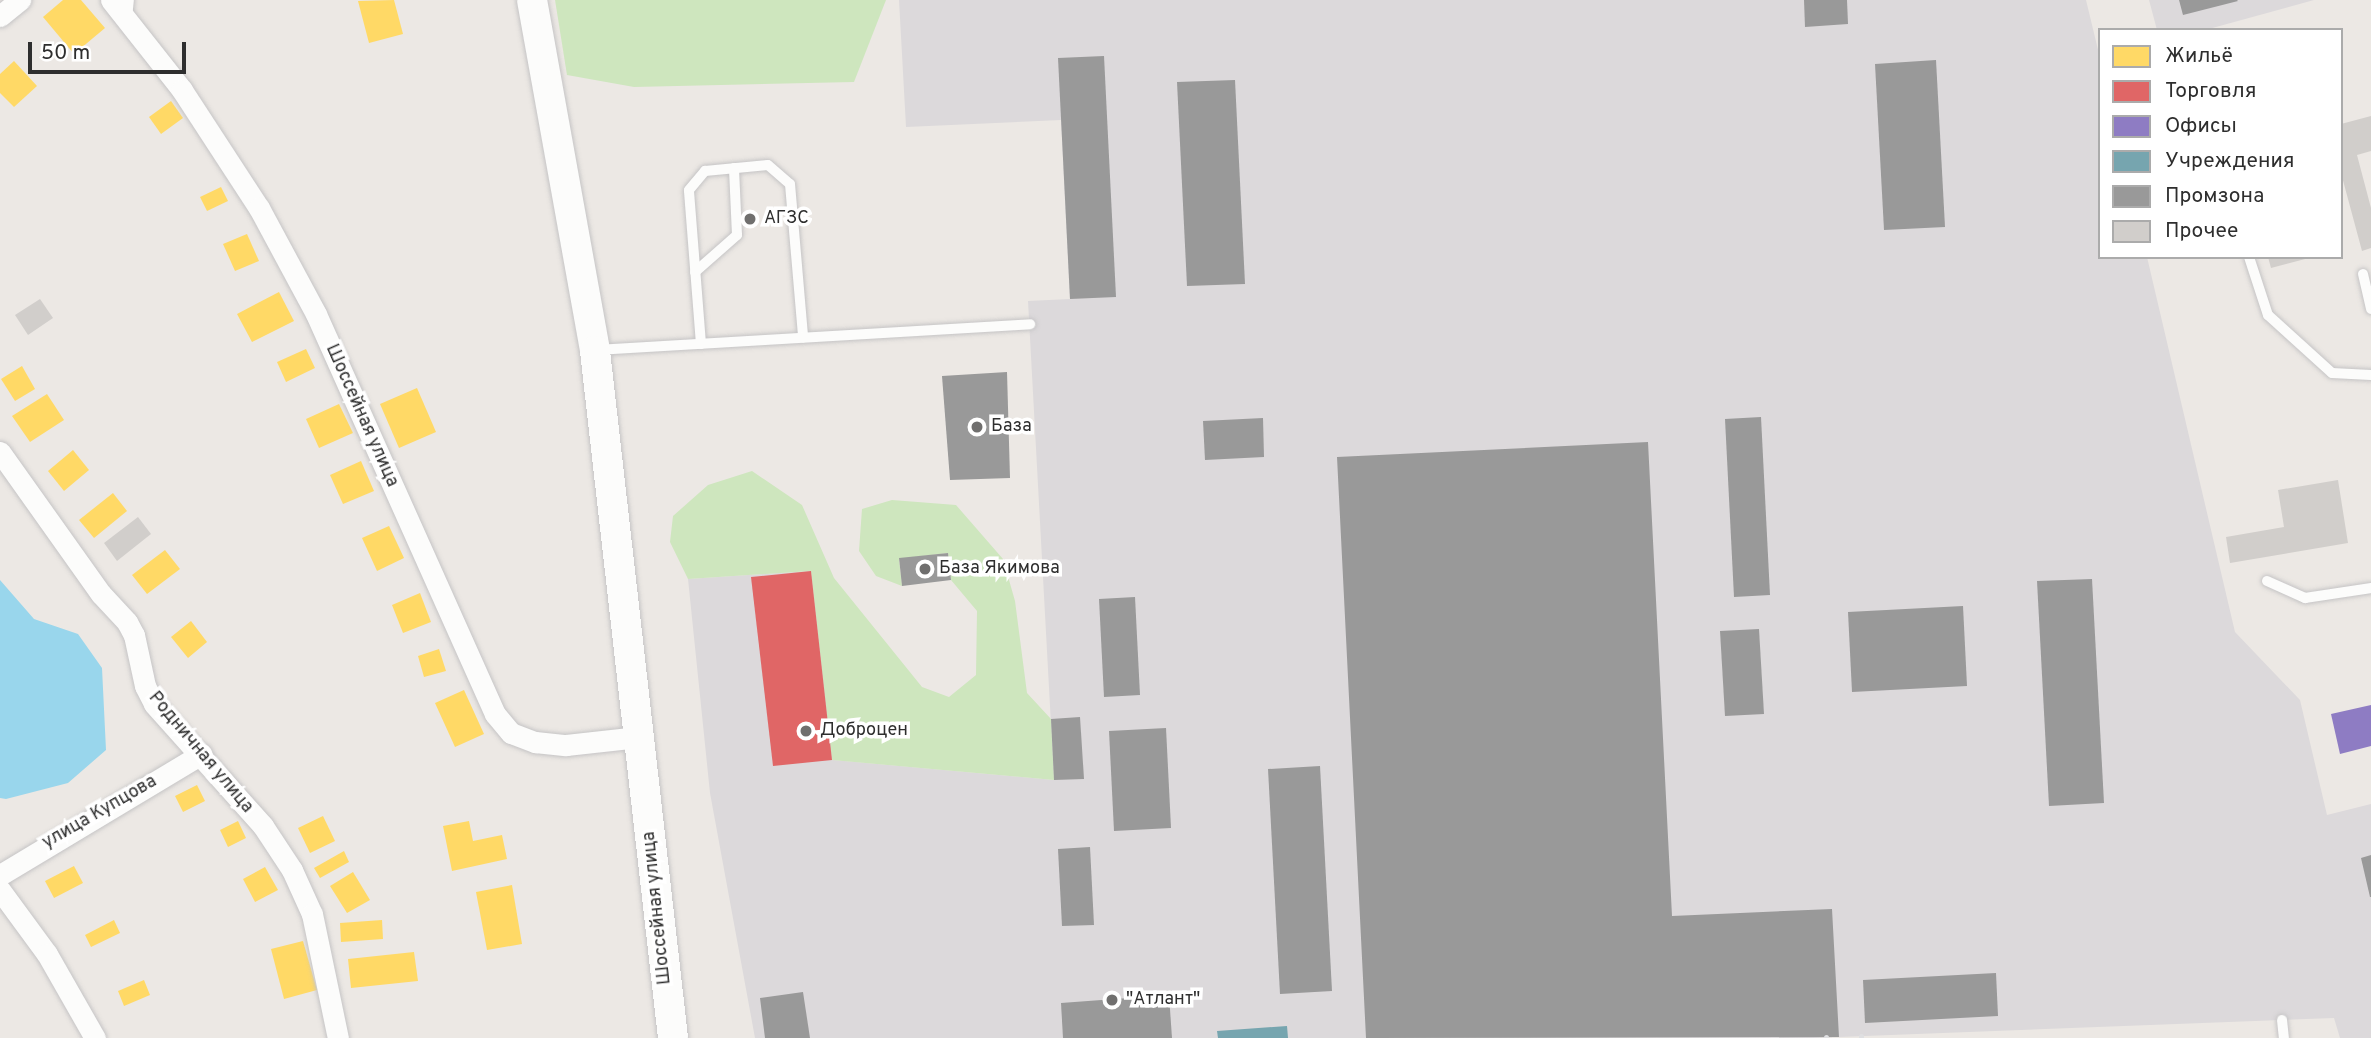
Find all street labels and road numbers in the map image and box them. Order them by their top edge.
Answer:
street label: Шоссейная улица [320,341,402,491]
street label: Родничная улица [143,688,257,818]
street label: улица Купцова [39,772,161,854]
street label: Шоссейная улица [639,830,677,986]

